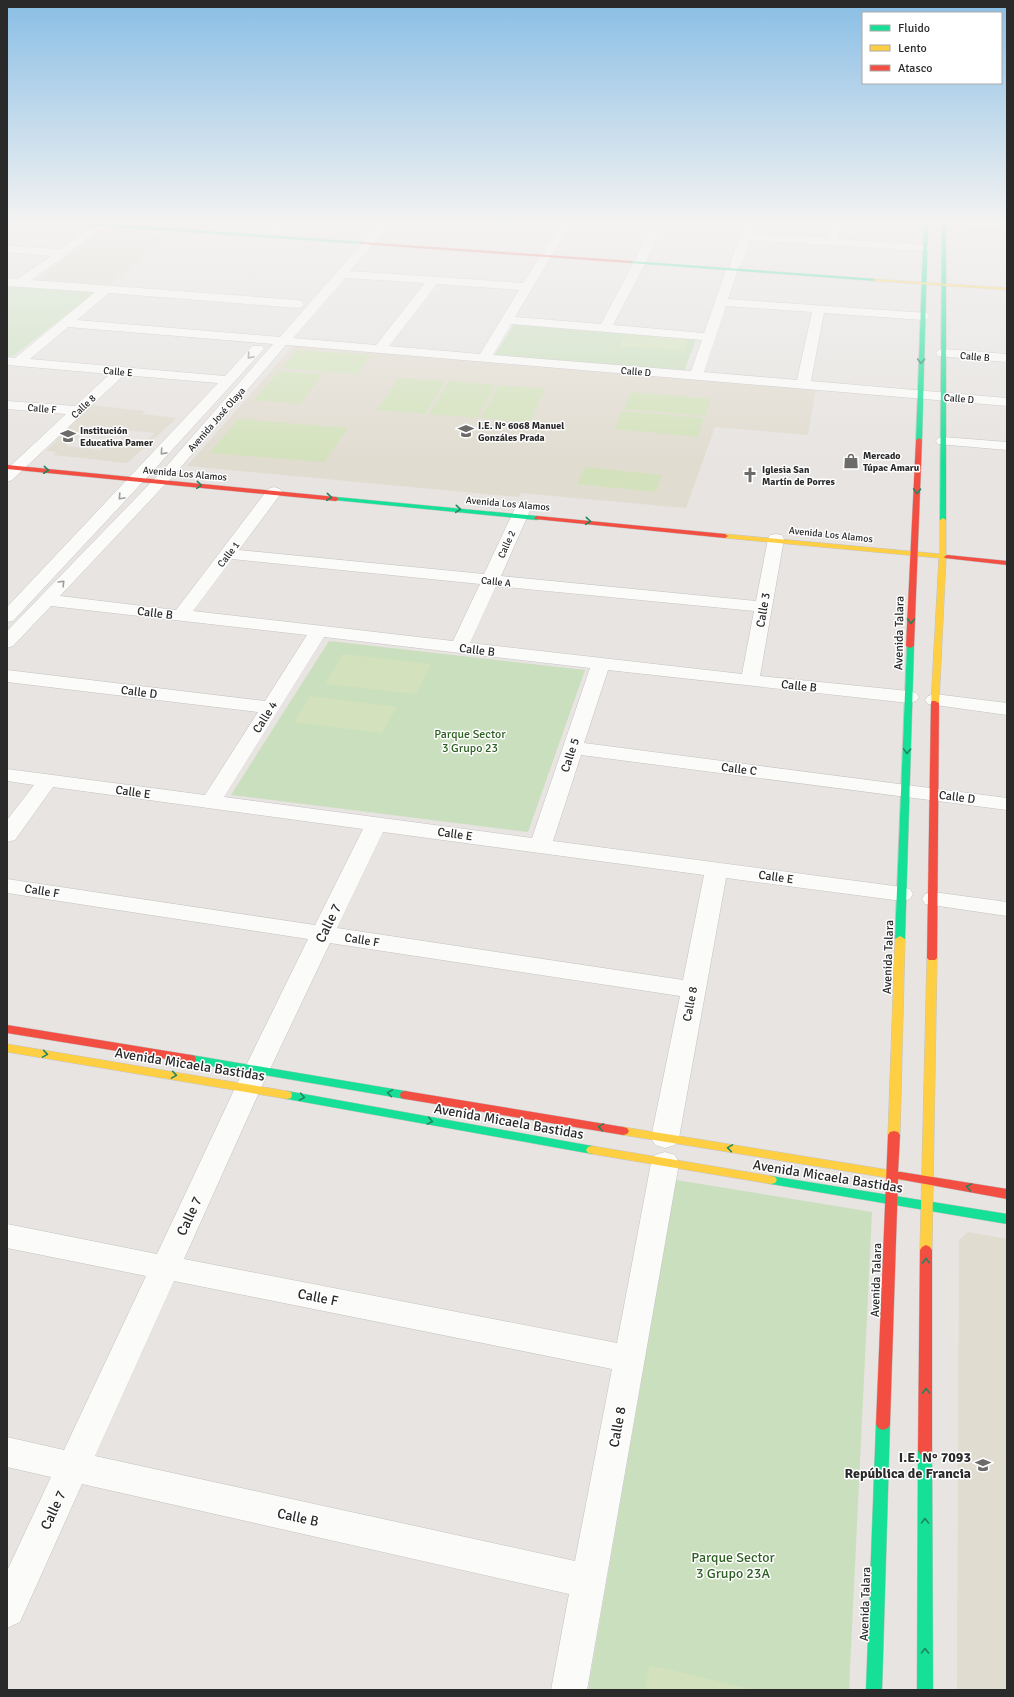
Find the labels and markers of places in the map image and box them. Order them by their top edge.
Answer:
place label: I.E. N° 6068 Manuel Gonzáles Prada [478,420,564,444]
school or university icon: I.E. N° 6068 Manuel Gonzáles Prada [457,422,475,440]
place label: Institución Educativa Pamer [80,425,153,449]
school or university icon: Institución Educativa Pamer [59,427,77,445]
place label: Mercado Túpac Amaru [863,450,920,474]
shop icon: Mercado Túpac Amaru [842,452,860,470]
place label: Iglesia San Martín de Porres [762,464,835,488]
church icon: Iglesia San Martín de Porres [741,466,759,484]
place label: I.E. N° 7093 República de Francia [845,1449,971,1482]
school or university icon: I.E. N° 7093 República de Francia [974,1456,992,1474]

